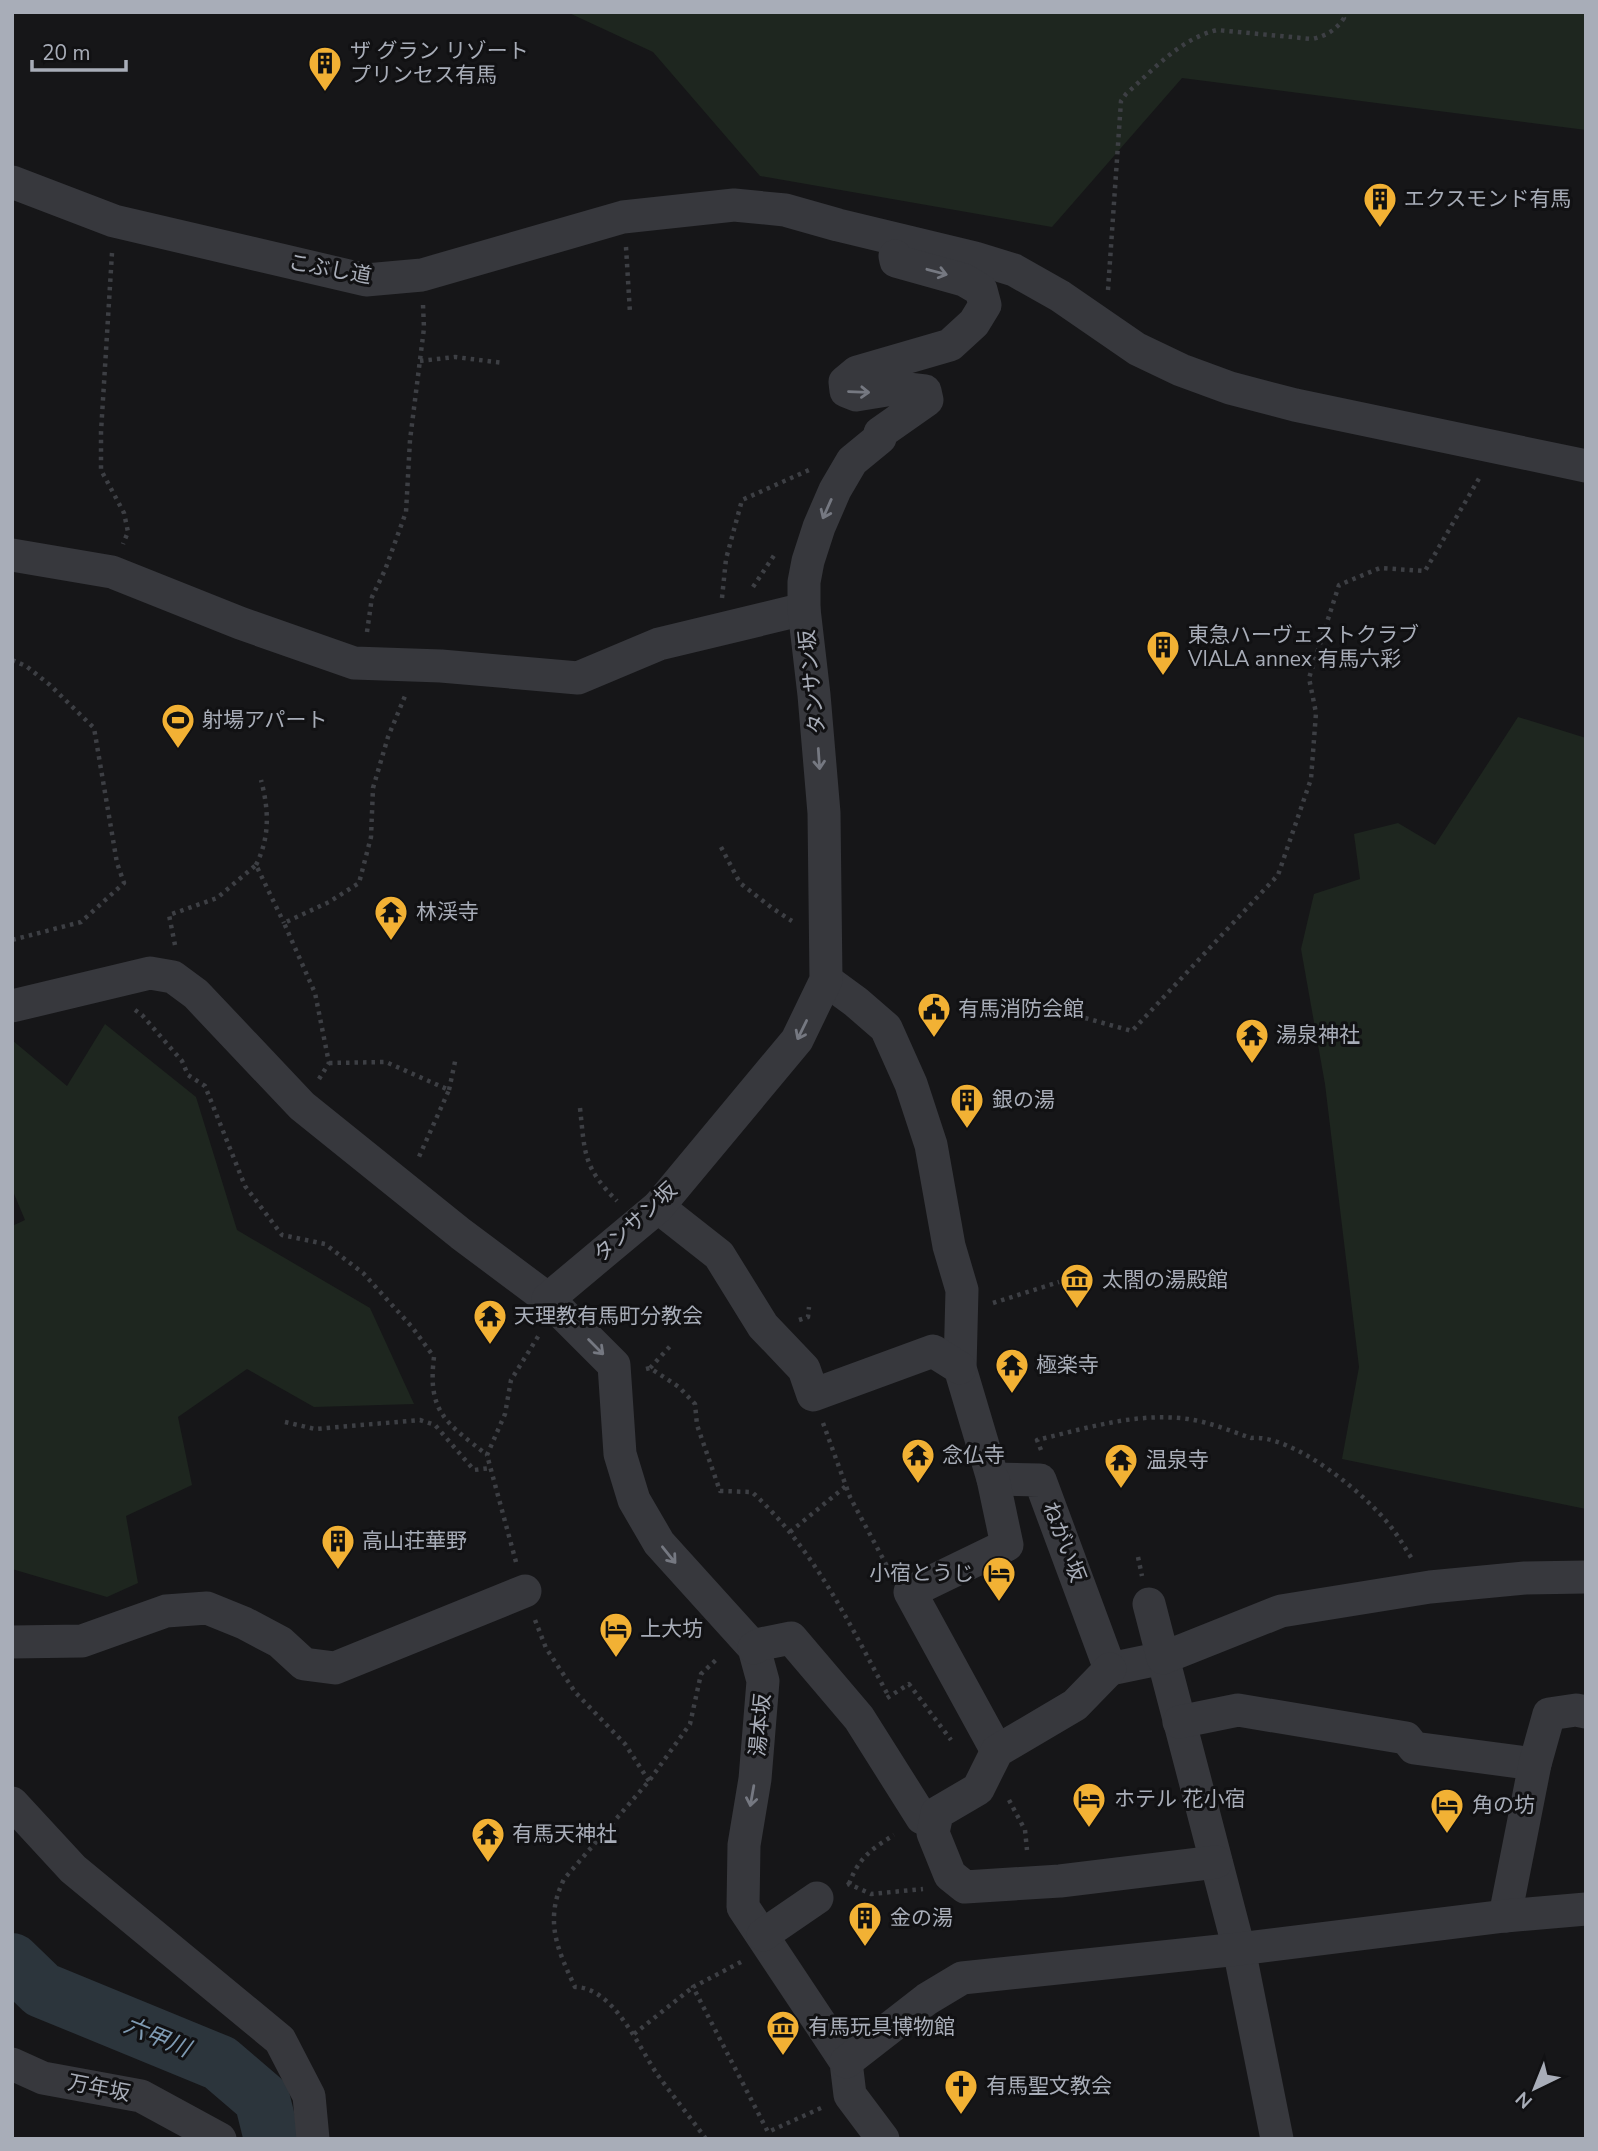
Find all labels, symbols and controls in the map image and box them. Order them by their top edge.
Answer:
scale bar [32,28,126,72]
place label: ザ グラン リゾート プリンセス有馬 [350,37,529,89]
text: 20 m [42,39,91,67]
building icon: ザ グラン リゾート プリンセス有馬 [306,44,344,93]
building icon: エクスモンド有馬 [1361,180,1399,229]
place label: エクスモンド有馬 [1404,185,1571,213]
street label: こぶし道 [286,248,374,290]
one-way arrow [925,266,948,279]
one-way arrow [847,386,870,399]
one-way arrow [820,498,833,519]
place label: 東急ハーヴェストクラブ VIALA annex 有馬六彩 [1187,621,1419,673]
street label: タンサン坂 [793,628,831,736]
building icon: 東急ハーヴェストクラブ VIALA annex 有馬六彩 [1144,628,1182,677]
sports icon: 射場アパート [159,701,197,750]
place label: 射場アパート [202,706,328,734]
one-way arrow [813,747,826,770]
temple icon: 林渓寺 [372,893,410,942]
place label: 林渓寺 [416,898,479,926]
public building icon: 有馬消防会館 [915,990,953,1039]
place label: 有馬消防会館 [958,995,1084,1023]
temple icon: 湯泉神社 [1233,1016,1271,1065]
one-way arrow [794,1019,808,1040]
place label: 湯泉神社 [1276,1021,1360,1049]
building icon: 銀の湯 [948,1081,986,1130]
place label: 銀の湯 [992,1086,1055,1114]
street label: タンサン坂 [587,1176,683,1268]
museum icon: 太閤の湯殿館 [1058,1261,1096,1310]
place label: 太閤の湯殿館 [1102,1266,1228,1294]
temple icon: 天理教有馬町分教会 [471,1297,509,1346]
place label: 天理教有馬町分教会 [514,1302,703,1330]
one-way arrow [587,1338,604,1355]
temple icon: 極楽寺 [993,1346,1031,1395]
place label: 極楽寺 [1036,1351,1099,1379]
temple icon: 念仏寺 [899,1436,937,1485]
place label: 念仏寺 [942,1441,1005,1469]
temple icon: 温泉寺 [1102,1441,1140,1490]
place label: 温泉寺 [1146,1446,1209,1474]
street label: ねがい坂 [1036,1498,1092,1586]
building icon: 高山荘華野 [319,1522,357,1571]
place label: 高山荘華野 [362,1527,467,1555]
one-way arrow [661,1545,677,1563]
hotel icon: 小宿とうじ [980,1554,1018,1603]
place label: 小宿とうじ [869,1559,974,1587]
hotel icon: 上大坊 [597,1610,635,1659]
place label: 上大坊 [640,1615,703,1643]
street label: 湯本坂 [743,1692,777,1758]
hotel icon: ホテル 花小宿 [1070,1780,1108,1829]
one-way arrow [745,1784,758,1807]
place label: ホテル 花小宿 [1114,1785,1245,1813]
hotel icon: 角の坊 [1428,1786,1466,1835]
place label: 角の坊 [1472,1791,1535,1819]
temple icon: 有馬天神社 [469,1815,507,1864]
place label: 有馬天神社 [512,1820,617,1848]
building icon: 金の湯 [846,1899,884,1948]
place label: 金の湯 [890,1904,953,1932]
museum icon: 有馬玩具博物館 [764,2008,802,2057]
water label: 六甲川 [119,2010,198,2065]
place label: 有馬玩具博物館 [808,2013,955,2041]
north arrow [1500,2053,1570,2123]
church icon: 有馬聖文教会 [942,2067,980,2116]
street label: 万年坂 [65,2068,133,2108]
place label: 有馬聖文教会 [986,2072,1112,2100]
text: N [1510,2085,1538,2114]

